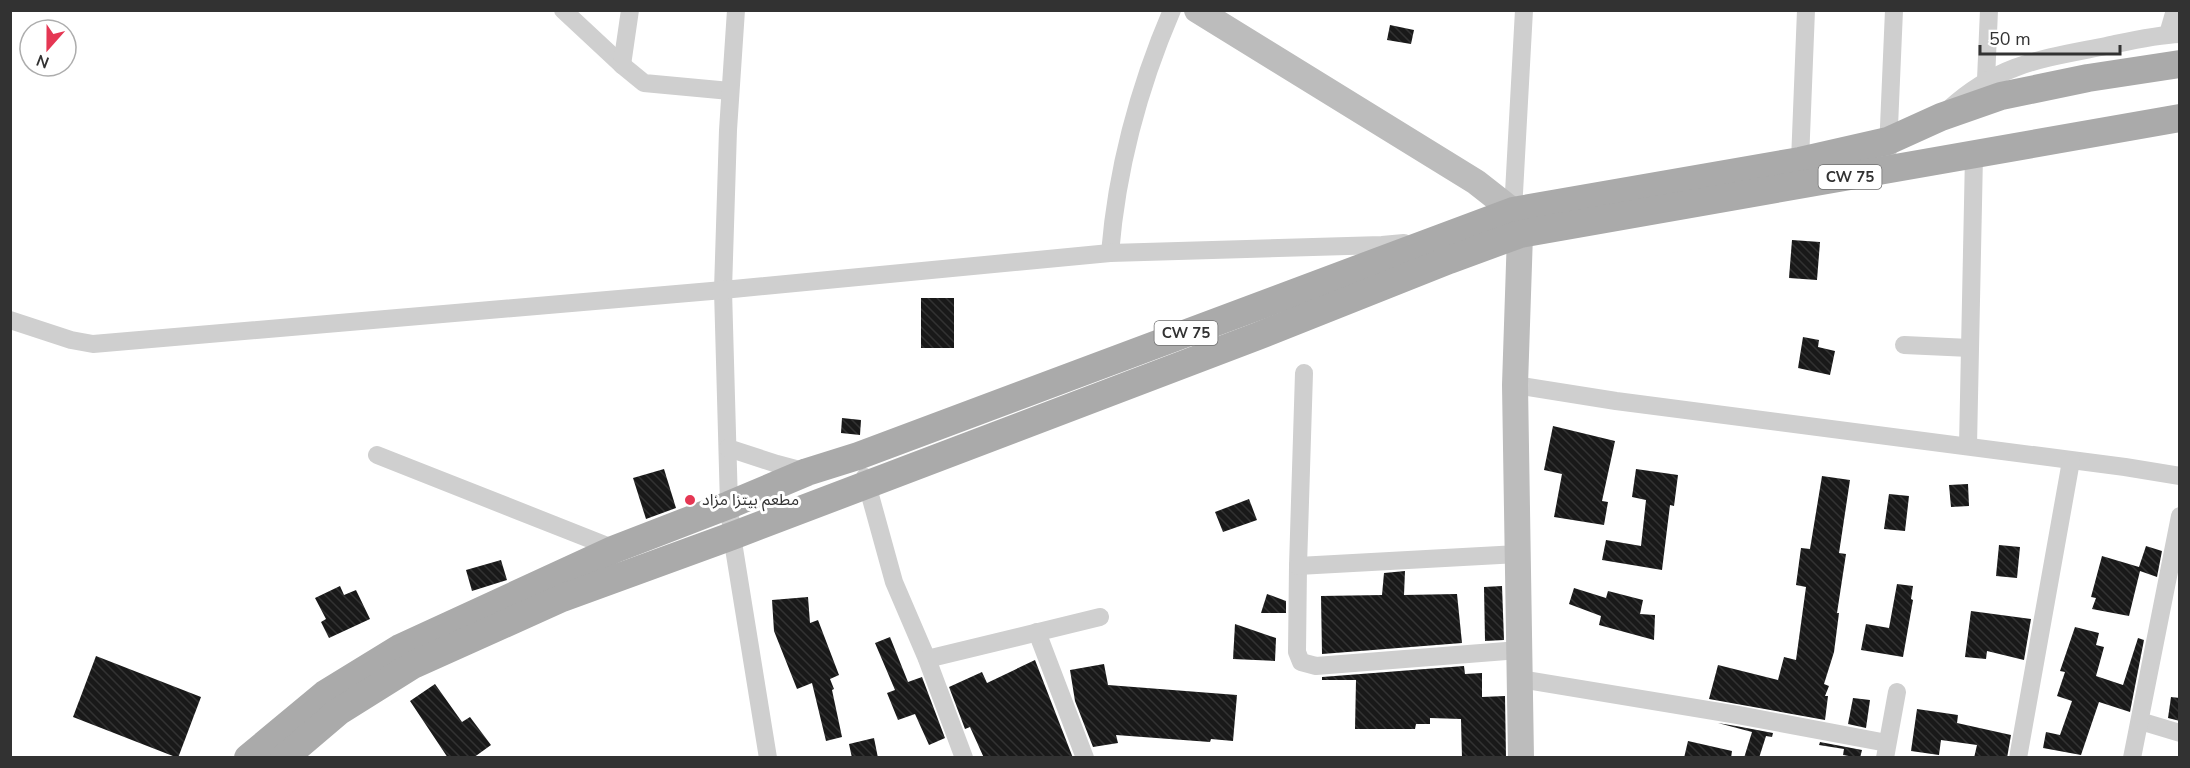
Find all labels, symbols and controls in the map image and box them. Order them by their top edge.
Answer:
north arrow [18,18,78,78]
scale bar [1980,18,2120,56]
text: 50 m [1989,27,2031,51]
text: N [33,49,53,73]
road number: CW 75 [1818,165,1882,189]
road number: CW 75 [1154,321,1218,345]
place label: مطعم بيتزا مزاد [702,489,799,512]
marker: مطعم بيتزا مزاد [683,493,697,507]

